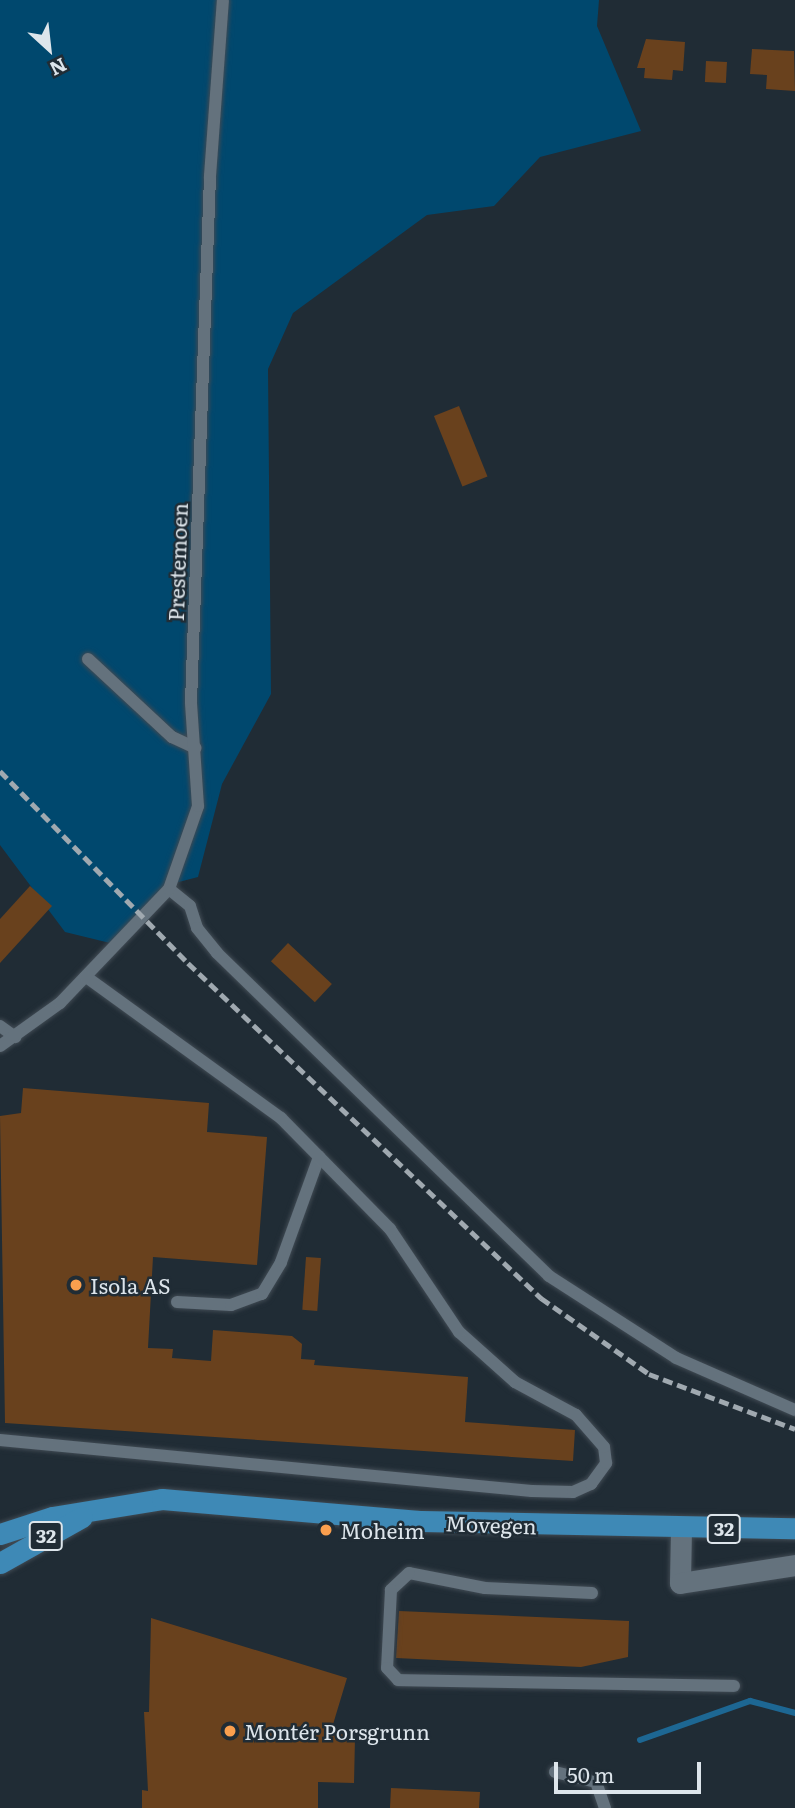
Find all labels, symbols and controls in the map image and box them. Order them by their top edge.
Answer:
north arrow [14,14,84,84]
text: N [45,52,72,84]
street label: Prestemoen [162,502,192,622]
place label: Isola AS [90,1272,171,1298]
marker: Isola AS [68,1277,84,1293]
street label: Movegen [445,1510,537,1538]
road number: 32 [706,1513,742,1544]
place label: Moheim [340,1517,425,1543]
road number: 32 [28,1520,64,1552]
marker: Moheim [318,1522,334,1538]
place label: Montér Porsgrunn [244,1718,430,1744]
marker: Montér Porsgrunn [222,1723,238,1739]
scale bar [557,1748,704,1792]
text: 50 m [567,1758,614,1789]

